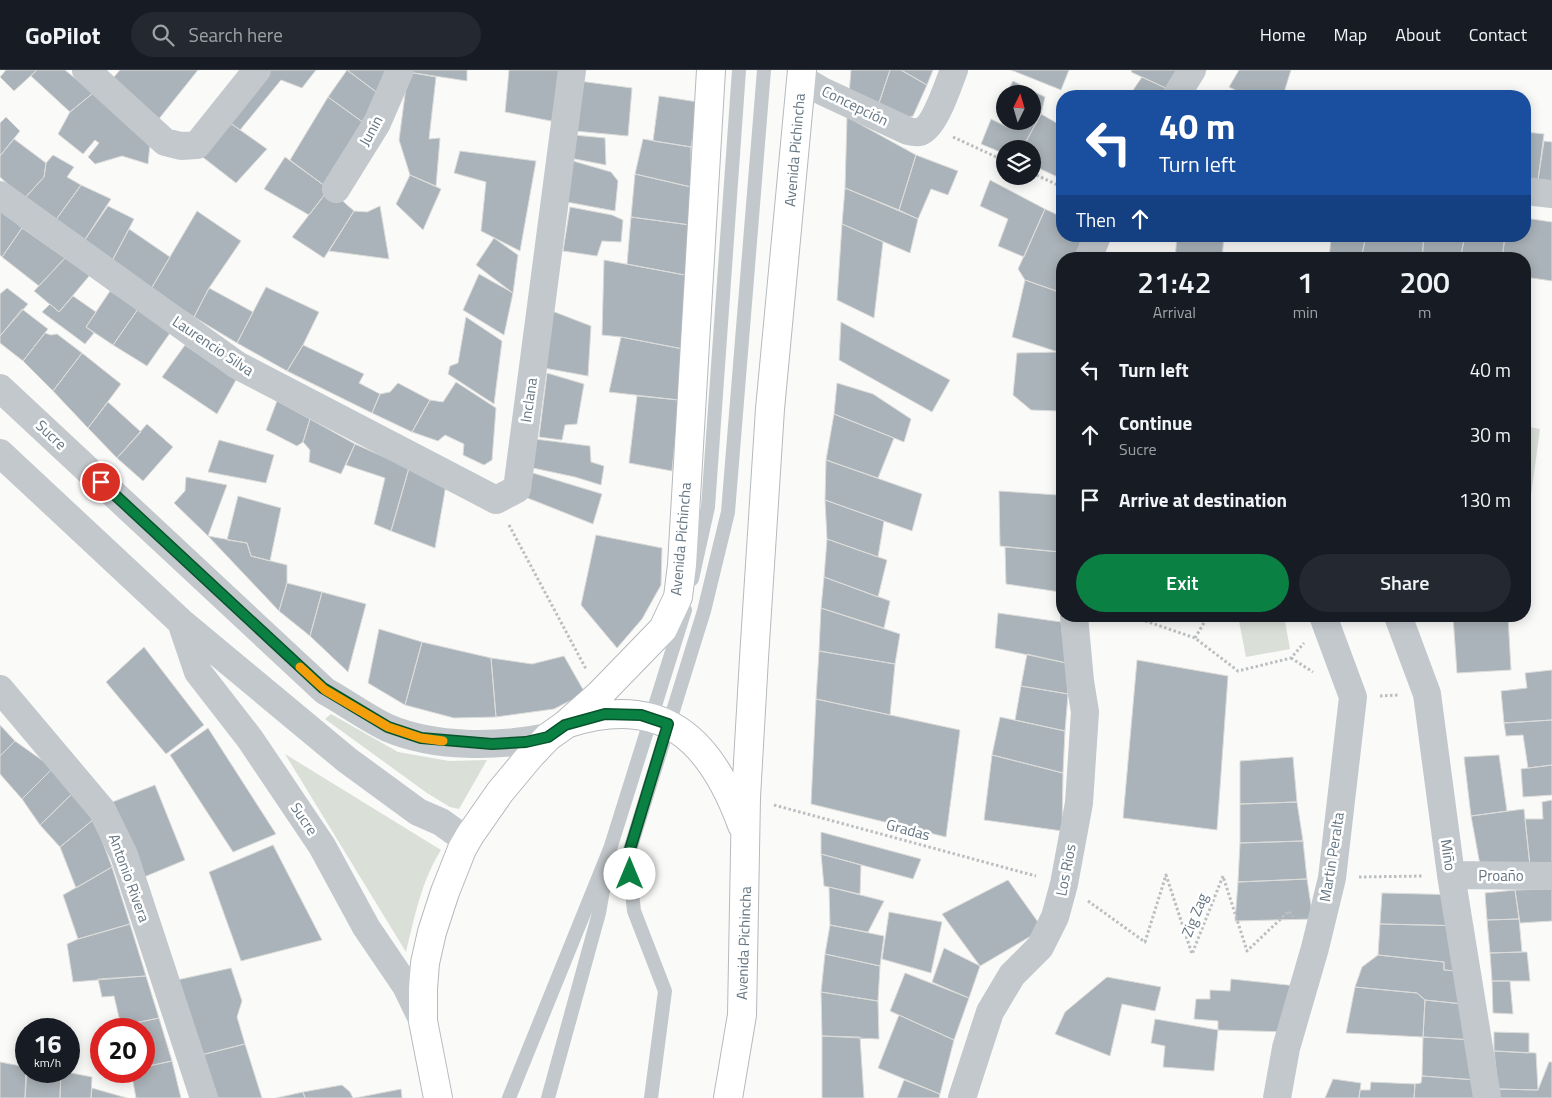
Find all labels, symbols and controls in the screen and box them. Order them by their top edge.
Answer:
search box [131,12,481,57]
text: GoPilot [25,17,101,53]
text: Search here [189,20,283,49]
icon: search [149,21,177,49]
text: Home [1260,21,1306,48]
text: Map [1334,21,1367,48]
text: About [1395,21,1441,48]
text: Contact [1469,21,1527,48]
street label: Concepción [818,79,892,132]
north arrow [996,85,1041,130]
map controls [996,85,1041,185]
street label: Avenida Pichincha [778,92,811,208]
text: 40 m [1159,99,1235,153]
icon: left [1076,110,1141,175]
street label: Junín [353,111,388,150]
button: layers [996,140,1041,185]
text: Turn left [1159,147,1236,181]
text: Then [1076,205,1116,234]
icon: ahead [1126,205,1154,233]
text: 21:42 [1137,259,1212,305]
text: 1 [1297,259,1314,305]
text: 200 [1399,259,1450,305]
text: Arrival [1153,300,1196,324]
text: min [1293,300,1318,324]
text: m [1418,300,1431,324]
street label: Laurencio Silva [168,310,259,382]
text: Turn left [1119,355,1189,384]
text: 40 m [1470,355,1511,384]
icon: left [1076,356,1104,384]
street label: Inclana [514,376,543,424]
text: Continue [1119,408,1192,437]
street label: Sucre [31,414,72,455]
text: 30 m [1470,420,1511,449]
icon: ahead [1076,421,1104,449]
text: Sucre [1119,437,1157,461]
pin [80,461,122,503]
icon: arrive [87,468,115,496]
street label: Avenida Pichincha [664,481,697,597]
text: Arrive at destination [1119,485,1287,514]
text: 130 m [1459,485,1511,514]
icon: arrive [1076,486,1104,514]
button: Exit [1076,554,1289,612]
button: Share [1299,554,1511,612]
street label: Sucre [285,798,324,840]
street label: Martin Peralta [1313,810,1350,903]
street label: Gradas [884,813,933,846]
street label: Antonio Rivera [103,830,156,926]
street label: Miño [1435,838,1462,872]
street label: Los Rios [1049,842,1082,898]
position arrow [603,847,655,899]
street label: Proaño [1478,864,1524,887]
street label: Avenida Pichincha [730,885,757,1000]
street label: Zig Zag [1175,889,1214,940]
speed limit sign: 20 [90,1018,155,1083]
text: 16 [33,1025,62,1063]
text: km/h [34,1053,61,1072]

